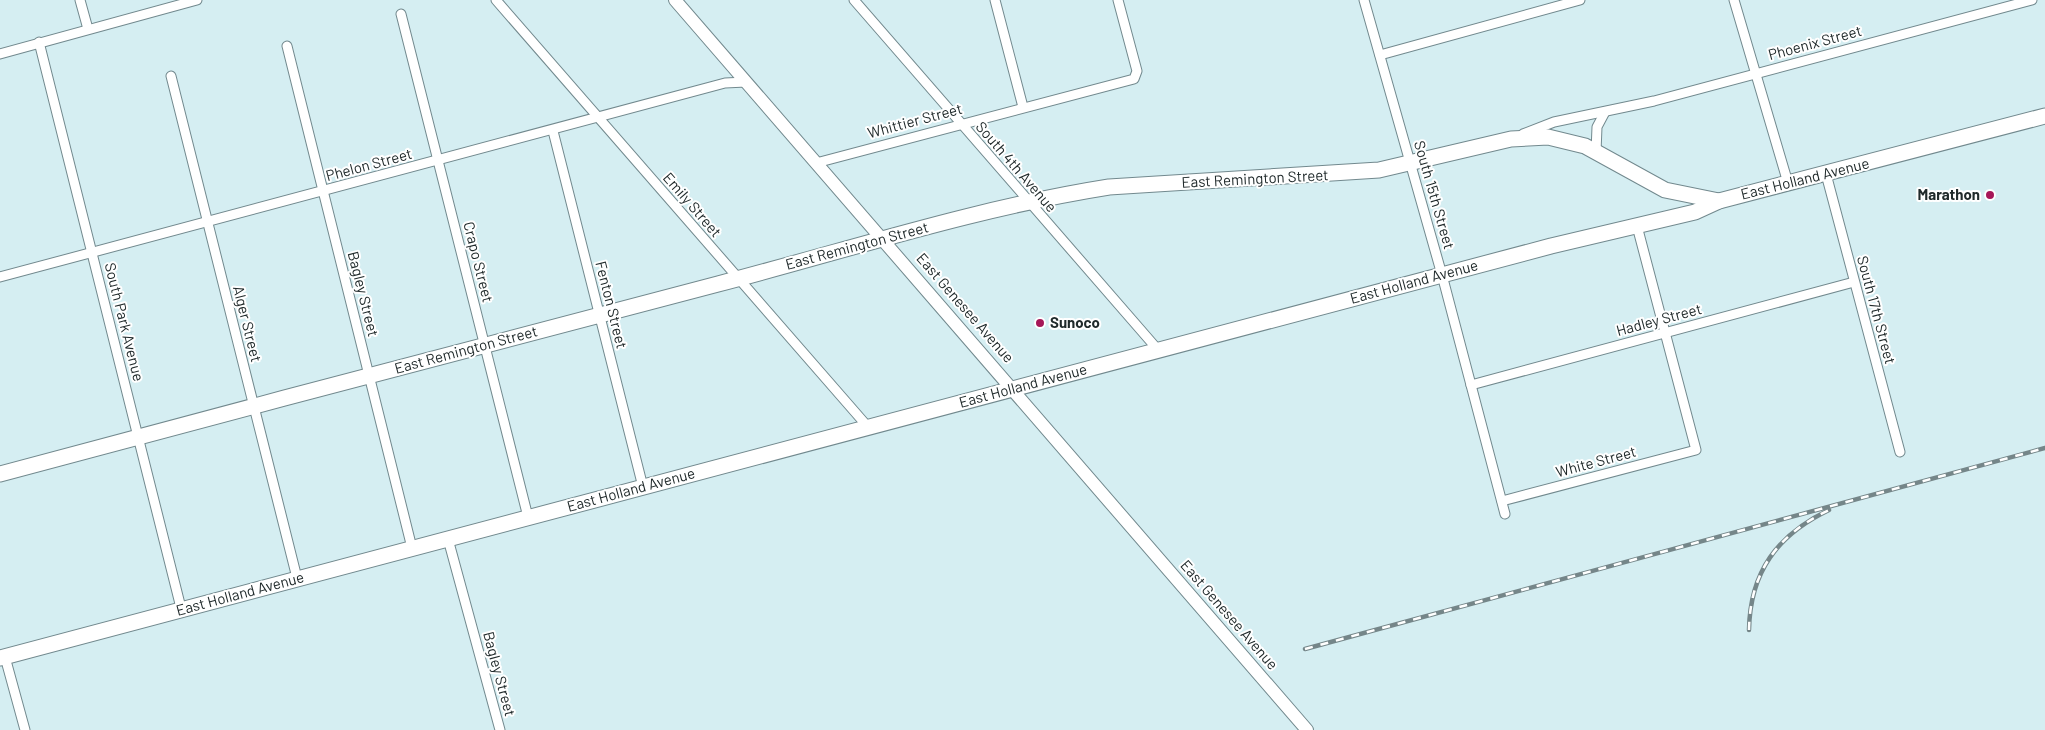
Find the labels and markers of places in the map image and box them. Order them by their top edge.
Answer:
place label: Marathon [1918,185,1980,203]
marker: Marathon [1984,189,1996,201]
place label: Sunoco [1050,313,1100,331]
marker: Sunoco [1034,317,1046,329]

